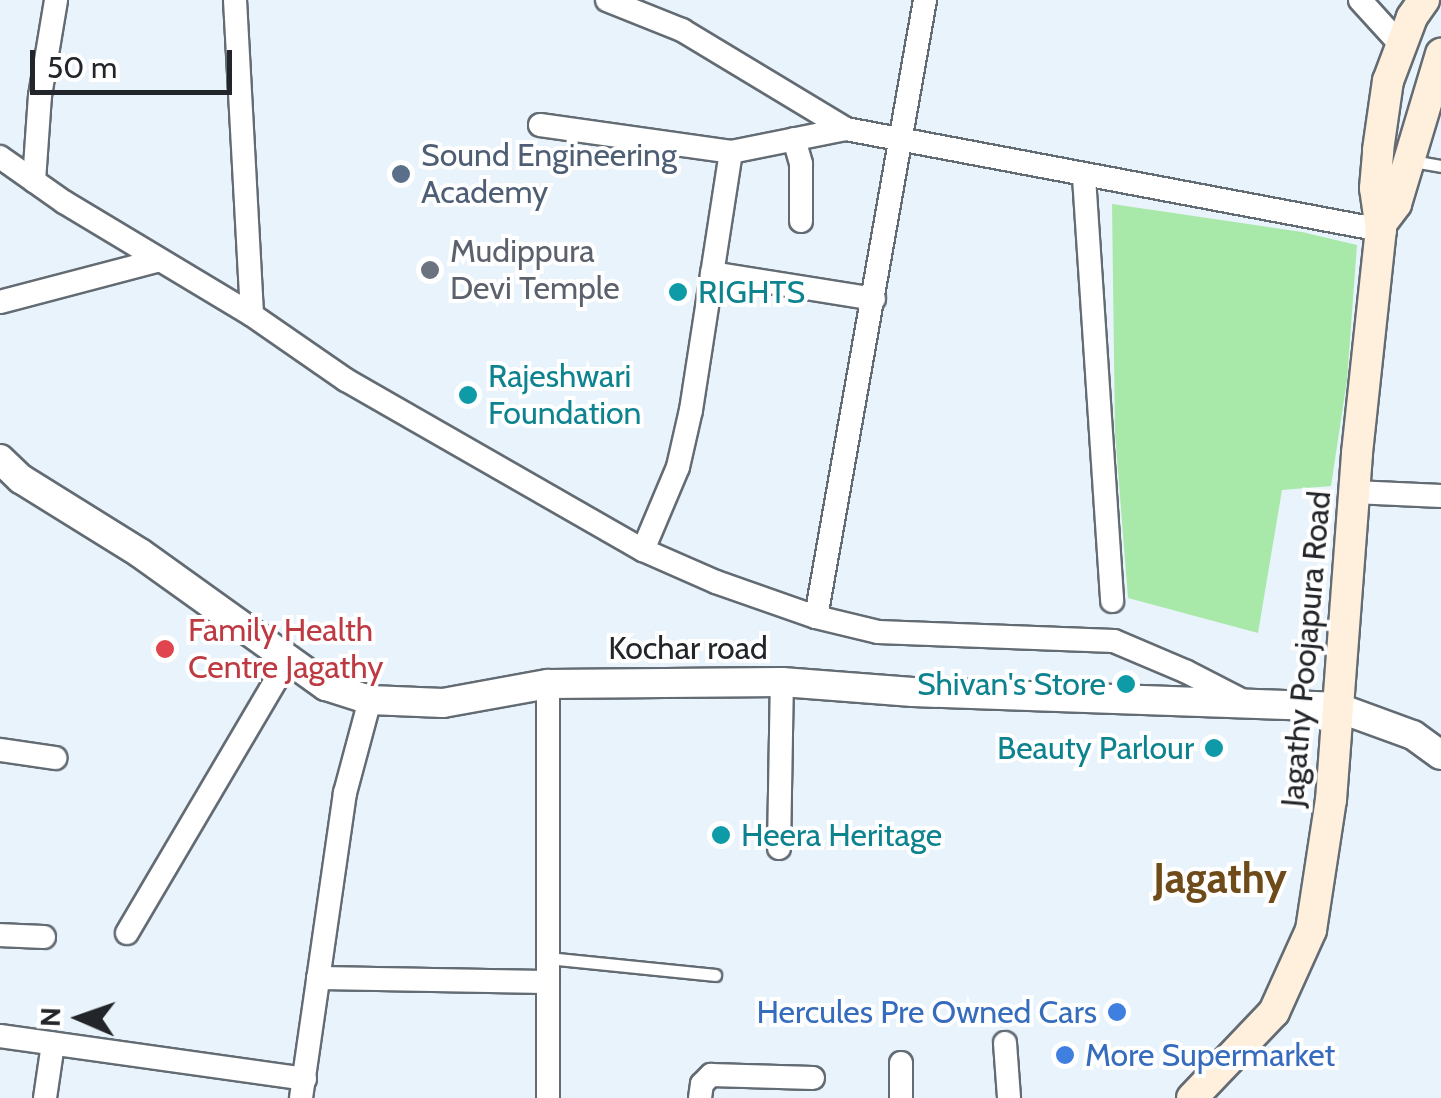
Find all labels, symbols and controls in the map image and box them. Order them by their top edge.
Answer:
scale bar [35,30,238,92]
text: 50 m [47,49,117,86]
place label: Sound Engineering Academy [421,137,677,212]
marker: Sound Engineering Academy [390,163,412,185]
place label: Mudippura Devi Temple [450,233,620,308]
marker: Mudippura Devi Temple [419,259,441,281]
place label: RIGHTS [698,273,805,311]
marker: RIGHTS [667,281,689,303]
place label: Rajeshwari Foundation [488,358,641,433]
marker: Rajeshwari Foundation [457,384,479,406]
street label: Jagathy Poojapura Road [1273,489,1339,809]
place label: Family Health Centre Jagathy [188,612,383,687]
street label: Kochar road [608,629,768,667]
marker: Family Health Centre Jagathy [152,636,178,662]
place label: Shivan's Store [917,665,1106,703]
marker: Shivan's Store [1115,673,1137,695]
place label: Beauty Parlour [997,729,1194,767]
marker: Beauty Parlour [1203,737,1225,759]
place label: Heera Heritage [741,816,942,854]
marker: Heera Heritage [710,824,732,846]
district label: Jagathy [1153,853,1287,903]
north arrow [30,968,130,1068]
place label: Hercules Pre Owned Cars [756,993,1097,1031]
marker: Hercules Pre Owned Cars [1106,1001,1128,1023]
text: N [33,1006,67,1027]
place label: More Supermarket [1085,1036,1335,1074]
marker: More Supermarket [1054,1044,1076,1066]

